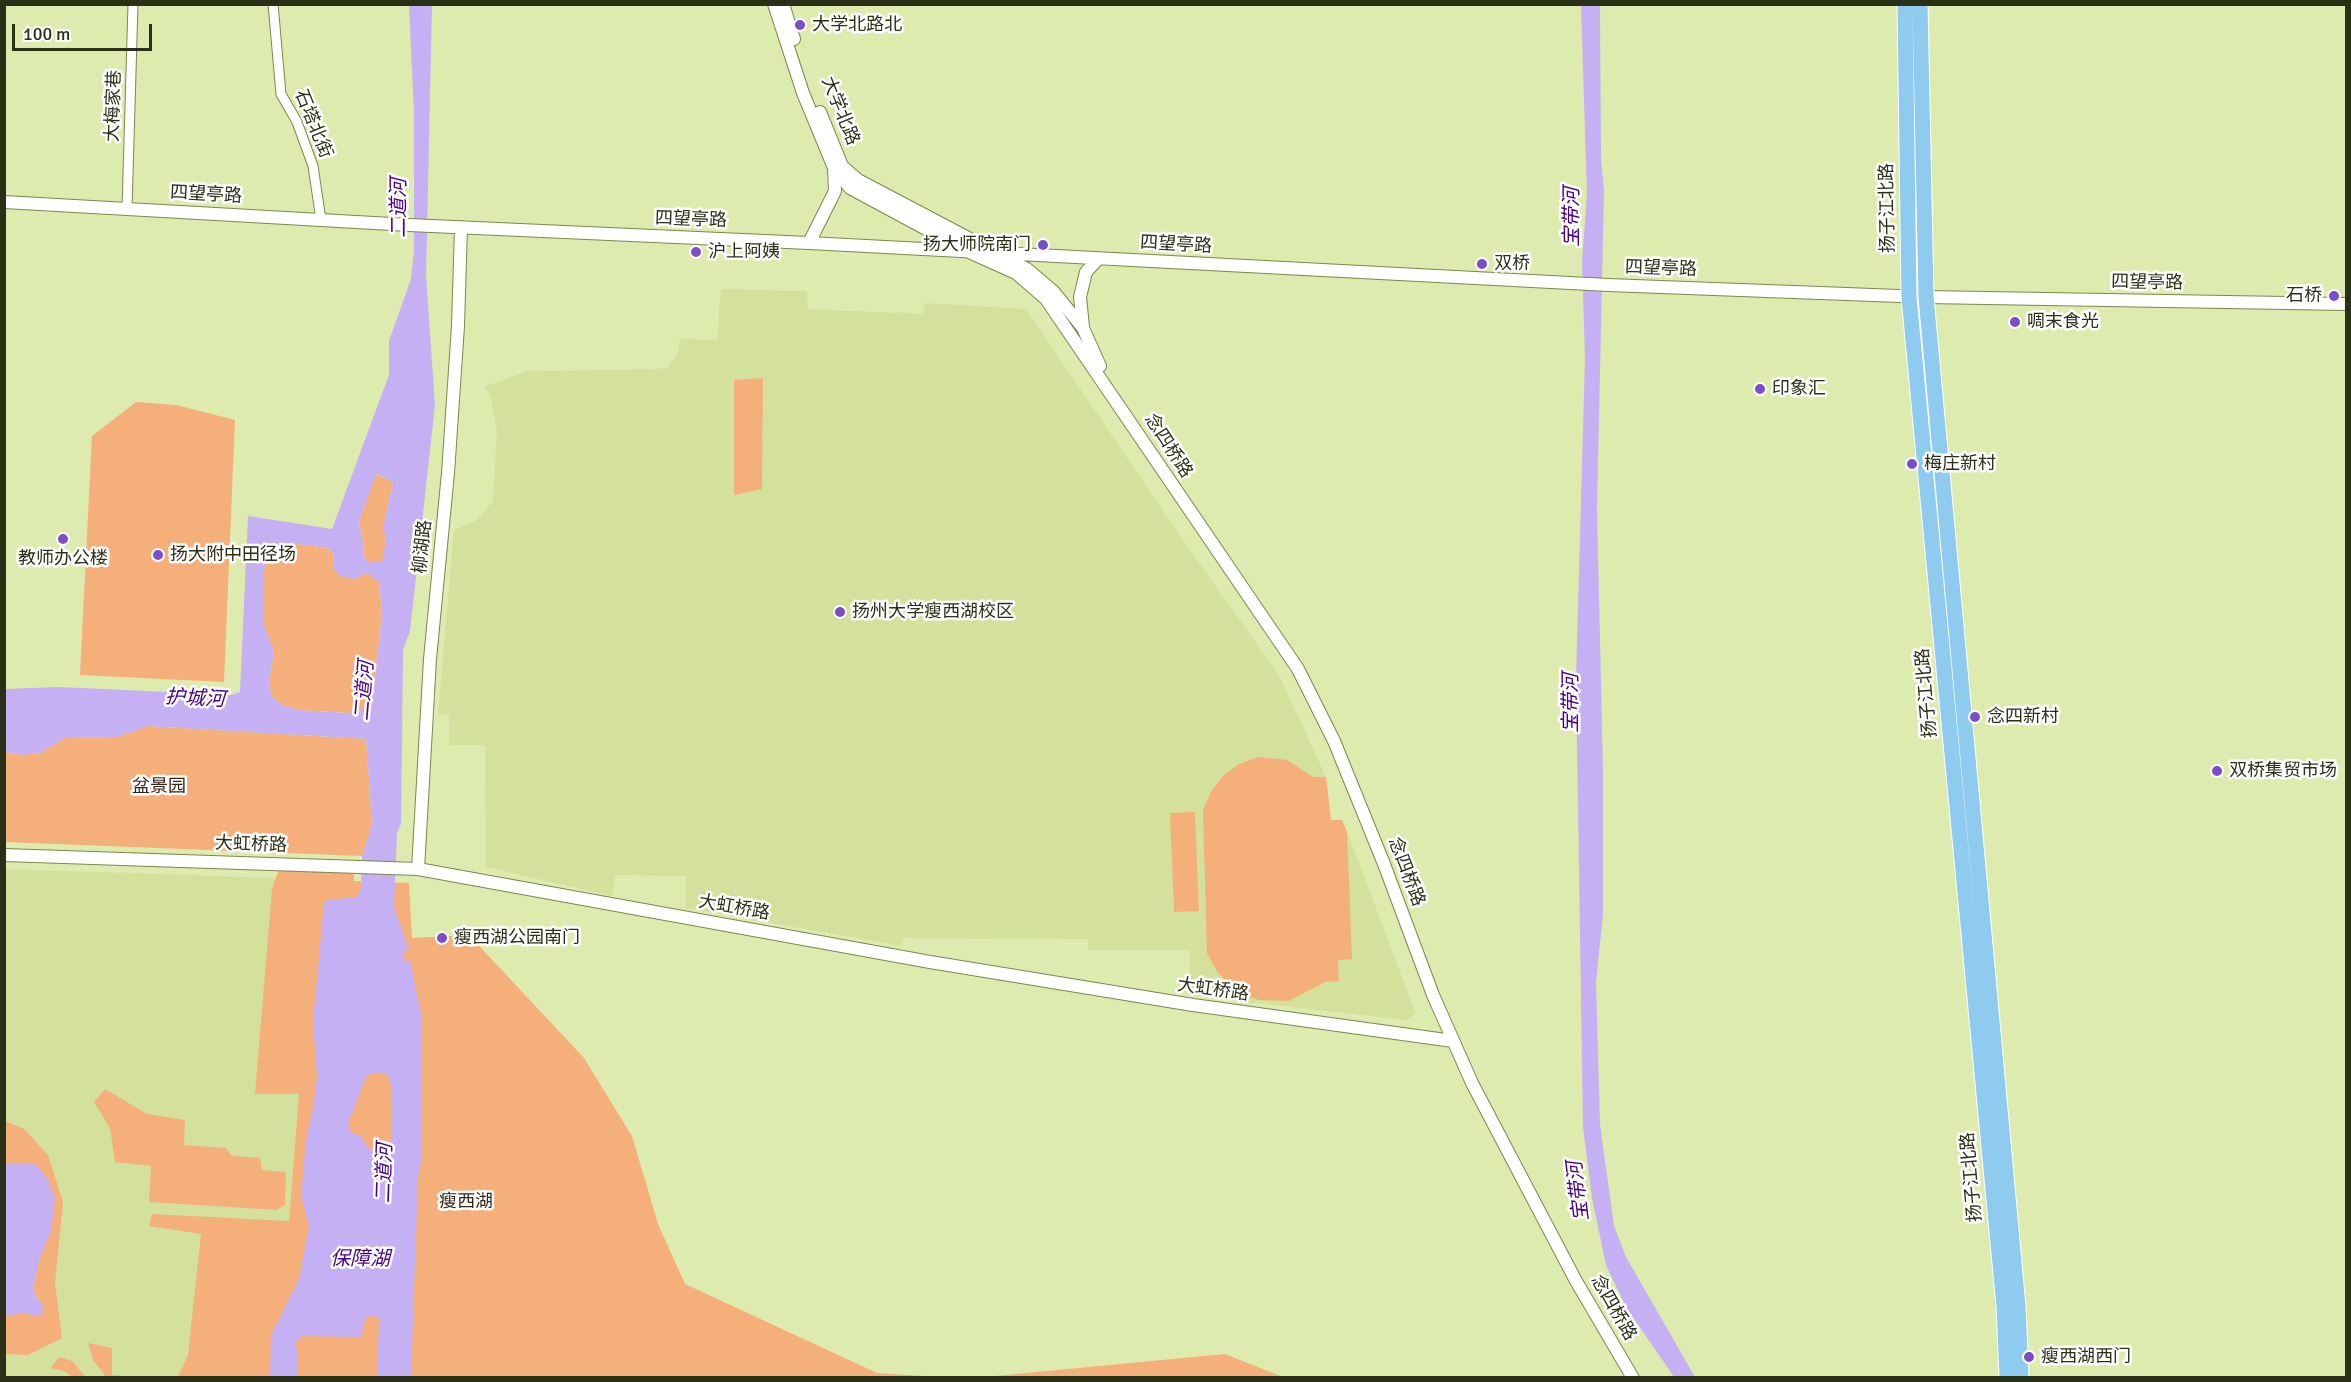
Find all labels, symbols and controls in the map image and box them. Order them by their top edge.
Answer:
scale bar [15,12,154,50]
place label: 大学北路北 [812,14,902,36]
marker: 大学北路北 [793,18,807,32]
text: 100 m [23,23,70,45]
street label: 大梅家巷 [102,70,126,142]
street label: 大学北路 [817,74,863,148]
street label: 石塔北街 [290,87,336,161]
street label: 扬子江北路 [1876,163,1900,253]
water label: 二道河 [388,178,412,238]
street label: 四望亭路 [169,182,243,208]
water label: 宝带河 [1561,187,1585,247]
street label: 四望亭路 [655,208,727,232]
street label: 四望亭路 [1139,232,1213,258]
place label: 扬大师院南门 [923,234,1031,256]
marker: 扬大师院南门 [1036,238,1050,252]
place label: 沪上阿姨 [708,241,780,263]
marker: 沪上阿姨 [689,245,703,259]
place label: 双桥 [1494,253,1530,275]
marker: 双桥 [1475,257,1489,271]
street label: 四望亭路 [1625,257,1697,281]
street label: 四望亭路 [2111,272,2183,294]
place label: 石桥 [2286,285,2322,307]
marker: 石桥 [2327,289,2341,303]
place label: 啁末食光 [2027,311,2099,333]
marker: 啁末食光 [2008,315,2022,329]
place label: 印象汇 [1772,378,1826,400]
marker: 印象汇 [1753,382,1767,396]
street label: 念四桥路 [1139,410,1197,482]
place label: 梅庄新村 [1924,453,1996,475]
marker: 梅庄新村 [1905,457,1919,471]
street label: 柳湖路 [409,519,437,575]
marker: 教师办公楼 [56,532,70,546]
place label: 扬大附中田径场 [170,544,296,566]
place label: 教师办公楼 [18,548,108,570]
marker: 扬大附中田径场 [151,548,165,562]
place label: 扬州大学瘦西湖校区 [852,601,1014,623]
marker: 扬州大学瘦西湖校区 [833,605,847,619]
street label: 扬子江北路 [1912,647,1942,739]
water label: 二道河 [350,660,380,722]
water label: 宝带河 [1560,673,1584,733]
water label: 护城河 [164,685,226,713]
place label: 念四新村 [1987,706,2059,728]
marker: 念四新村 [1968,710,1982,724]
place label: 双桥集贸市场 [2229,760,2337,782]
marker: 双桥集贸市场 [2210,764,2224,778]
park label: 盆景园 [132,776,186,798]
street label: 大虹桥路 [215,833,287,857]
street label: 念四桥路 [1383,835,1429,909]
street label: 大虹桥路 [697,891,771,925]
place label: 瘦西湖公园南门 [454,927,580,949]
marker: 瘦西湖公园南门 [435,931,449,945]
street label: 大虹桥路 [1176,974,1250,1006]
street label: 扬子江北路 [1957,1131,1987,1223]
water label: 二道河 [372,1143,398,1203]
water label: 宝带河 [1563,1160,1595,1222]
park label: 瘦西湖 [439,1191,493,1213]
water label: 保障湖 [330,1248,390,1272]
street label: 念四桥路 [1586,1271,1640,1345]
place label: 瘦西湖西门 [2041,1346,2131,1368]
marker: 瘦西湖西门 [2022,1350,2036,1364]

